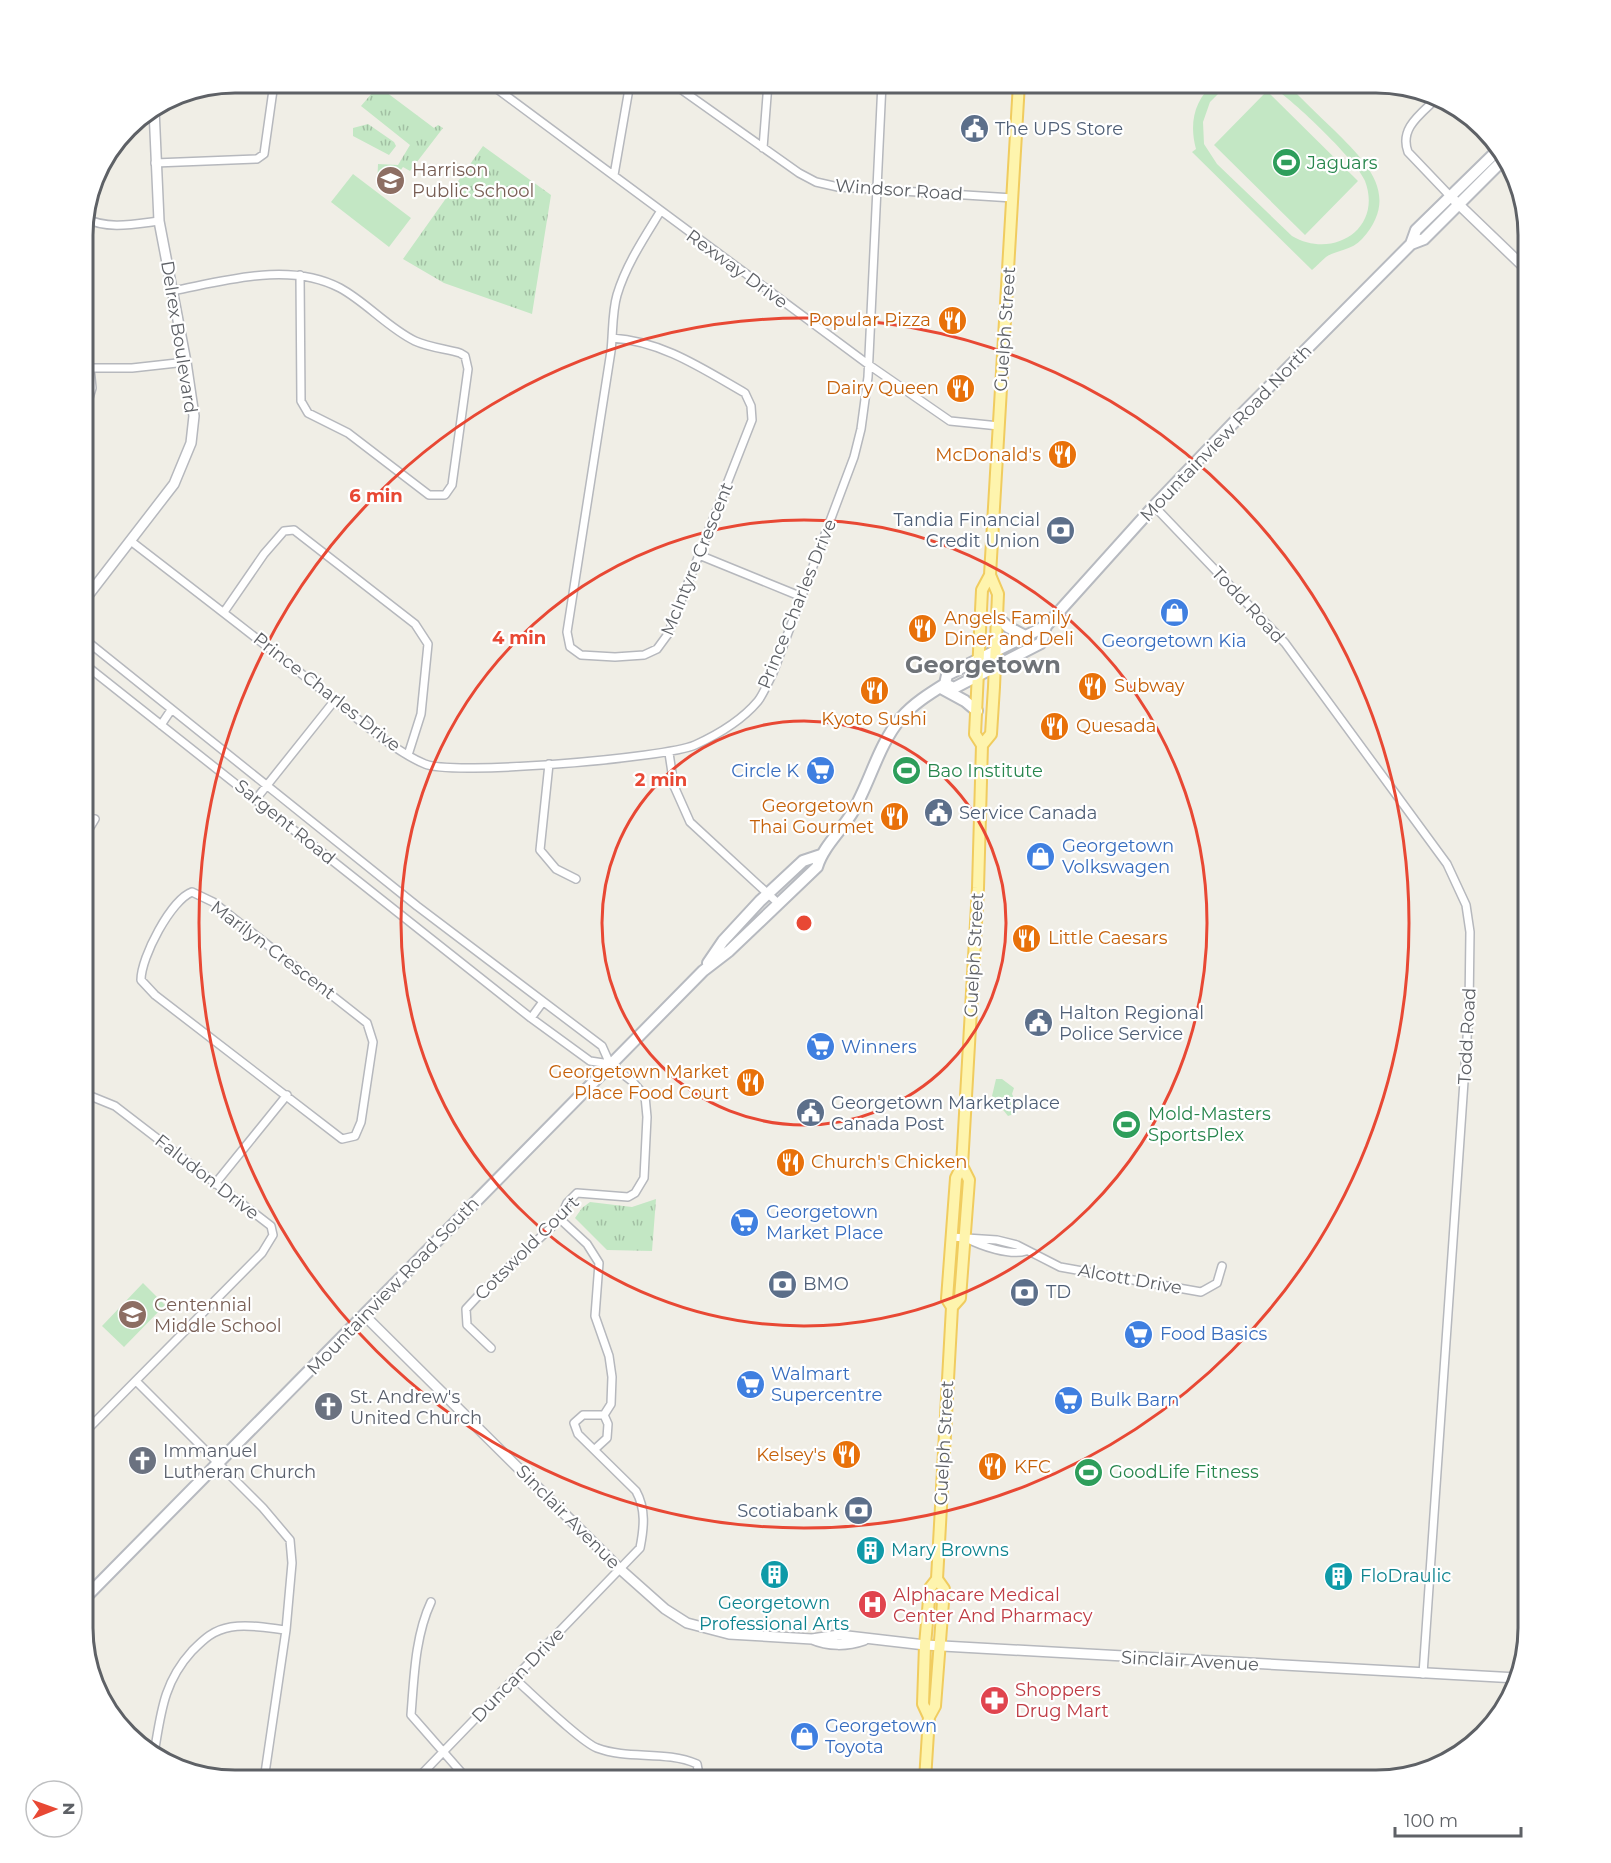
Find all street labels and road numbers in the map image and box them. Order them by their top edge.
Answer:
street label: Windsor Road [834,175,964,205]
street label: Rexway Drive [682,225,792,313]
street label: Delrex Boulevard [156,259,202,415]
street label: Guelph Street [990,266,1020,392]
street label: Mountainview Road North [1136,340,1316,526]
street label: McIntyre Crescent [656,479,738,639]
street label: Prince Charles Drive [753,516,841,692]
street label: Todd Road [1207,562,1289,648]
street label: Prince Charles Drive [249,628,405,757]
street label: Sargent Road [230,775,340,869]
street label: Guelph Street [960,892,988,1018]
street label: Marilyn Crescent [206,896,340,1004]
street label: Todd Road [1453,987,1481,1085]
street label: Faludon Drive [151,1130,264,1225]
street label: Cotswold Court [470,1191,584,1305]
street label: Mountainview Road South [302,1193,484,1379]
street label: Alcott Drive [1076,1259,1184,1299]
street label: Guelph Street [930,1380,958,1506]
street label: Sinclair Avenue [511,1460,625,1574]
street label: Duncan Drive [467,1623,569,1727]
street label: Sinclair Avenue [1120,1646,1260,1676]

